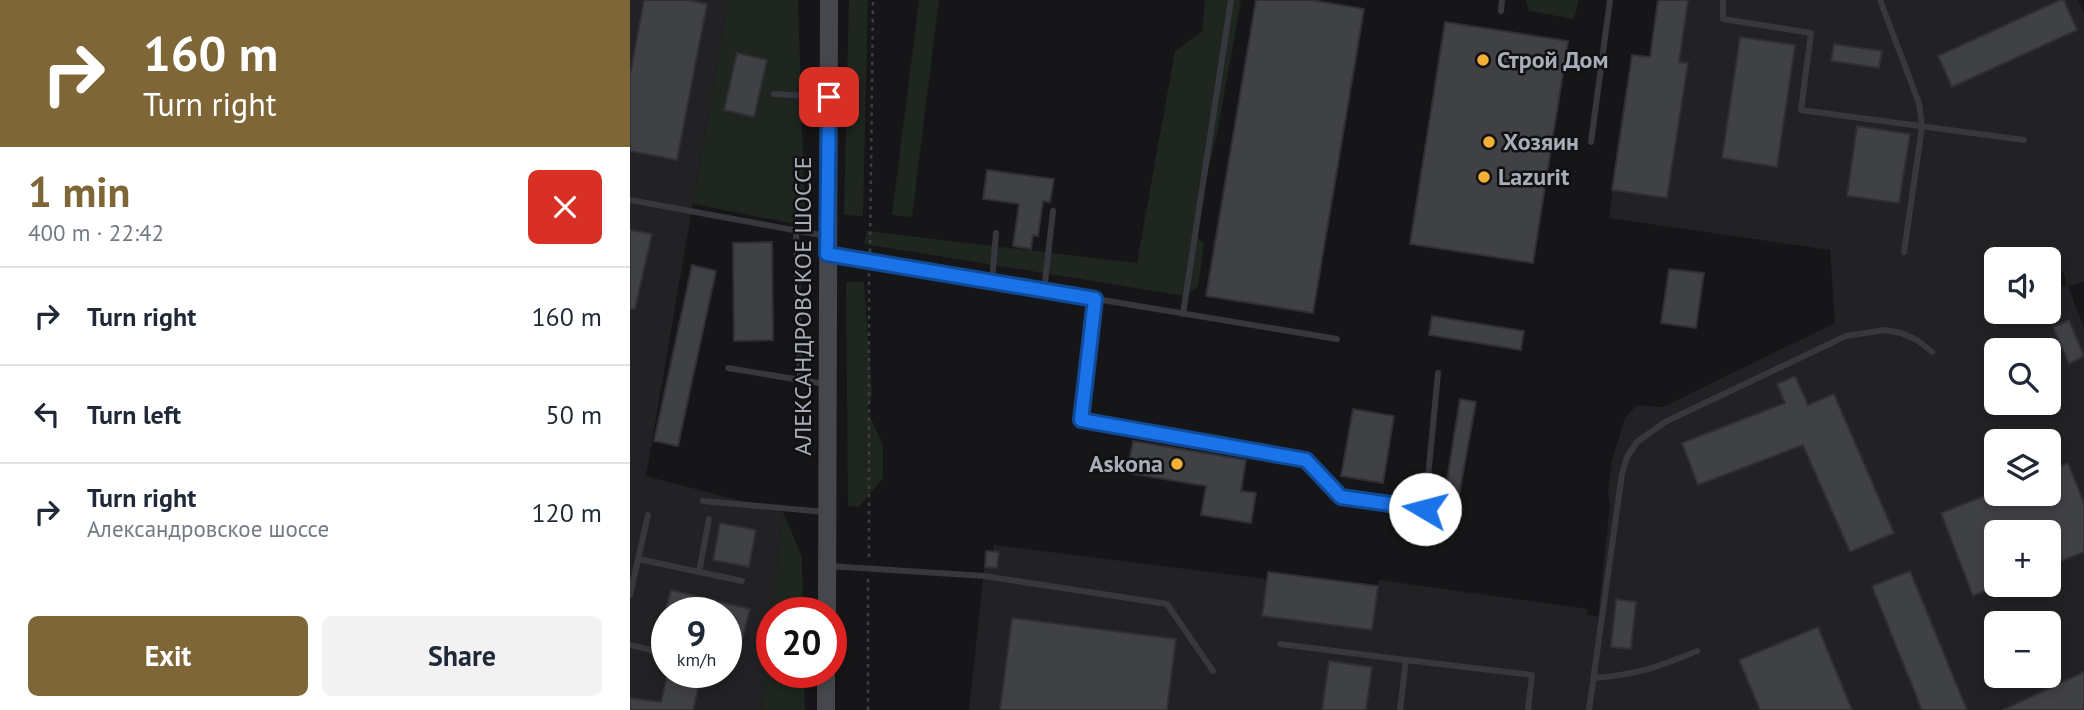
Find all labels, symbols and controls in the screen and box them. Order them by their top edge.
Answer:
text: 160 m [143,21,278,85]
icon: right [28,28,119,119]
place label: Строй Дом [1497,44,1608,75]
marker: Строй Дом [1475,52,1491,68]
pin [799,67,859,127]
icon: arrive [810,78,848,116]
text: Turn right [143,83,277,125]
place label: Хозяин [1503,126,1579,157]
marker: Хозяин [1481,134,1497,150]
street label: АЛЕКСАНДРОВСКОЕ ШОССЕ [787,156,818,456]
place label: Lazurit [1498,161,1570,192]
text: 1 min [28,164,130,219]
marker: Lazurit [1476,169,1492,185]
button: close [528,170,602,244]
text: 400 m · 22:42 [28,218,164,247]
map controls [1984,247,2061,688]
button: sound [1984,247,2061,324]
icon: right [28,297,66,335]
text: Turn right [87,300,196,333]
text: 160 m [531,300,602,333]
button: search [1984,338,2061,415]
icon: left [28,395,66,433]
text: Turn left [87,398,181,431]
text: 50 m [546,398,602,431]
button: layers [1984,429,2061,506]
place label: Askona [1089,448,1163,479]
marker: Askona [1169,456,1185,472]
position arrow [1388,472,1462,546]
text: Turn right [87,481,196,514]
icon: right [28,493,66,531]
text: 120 m [531,496,602,529]
text: Александровское шоссе [87,514,329,543]
button: + [1984,520,2061,597]
speed limit sign: 20 [756,597,847,688]
text: 9 [687,610,706,656]
button: − [1984,611,2061,688]
button: Exit [28,616,308,696]
button: Share [322,616,602,696]
text: km/h [677,648,716,671]

